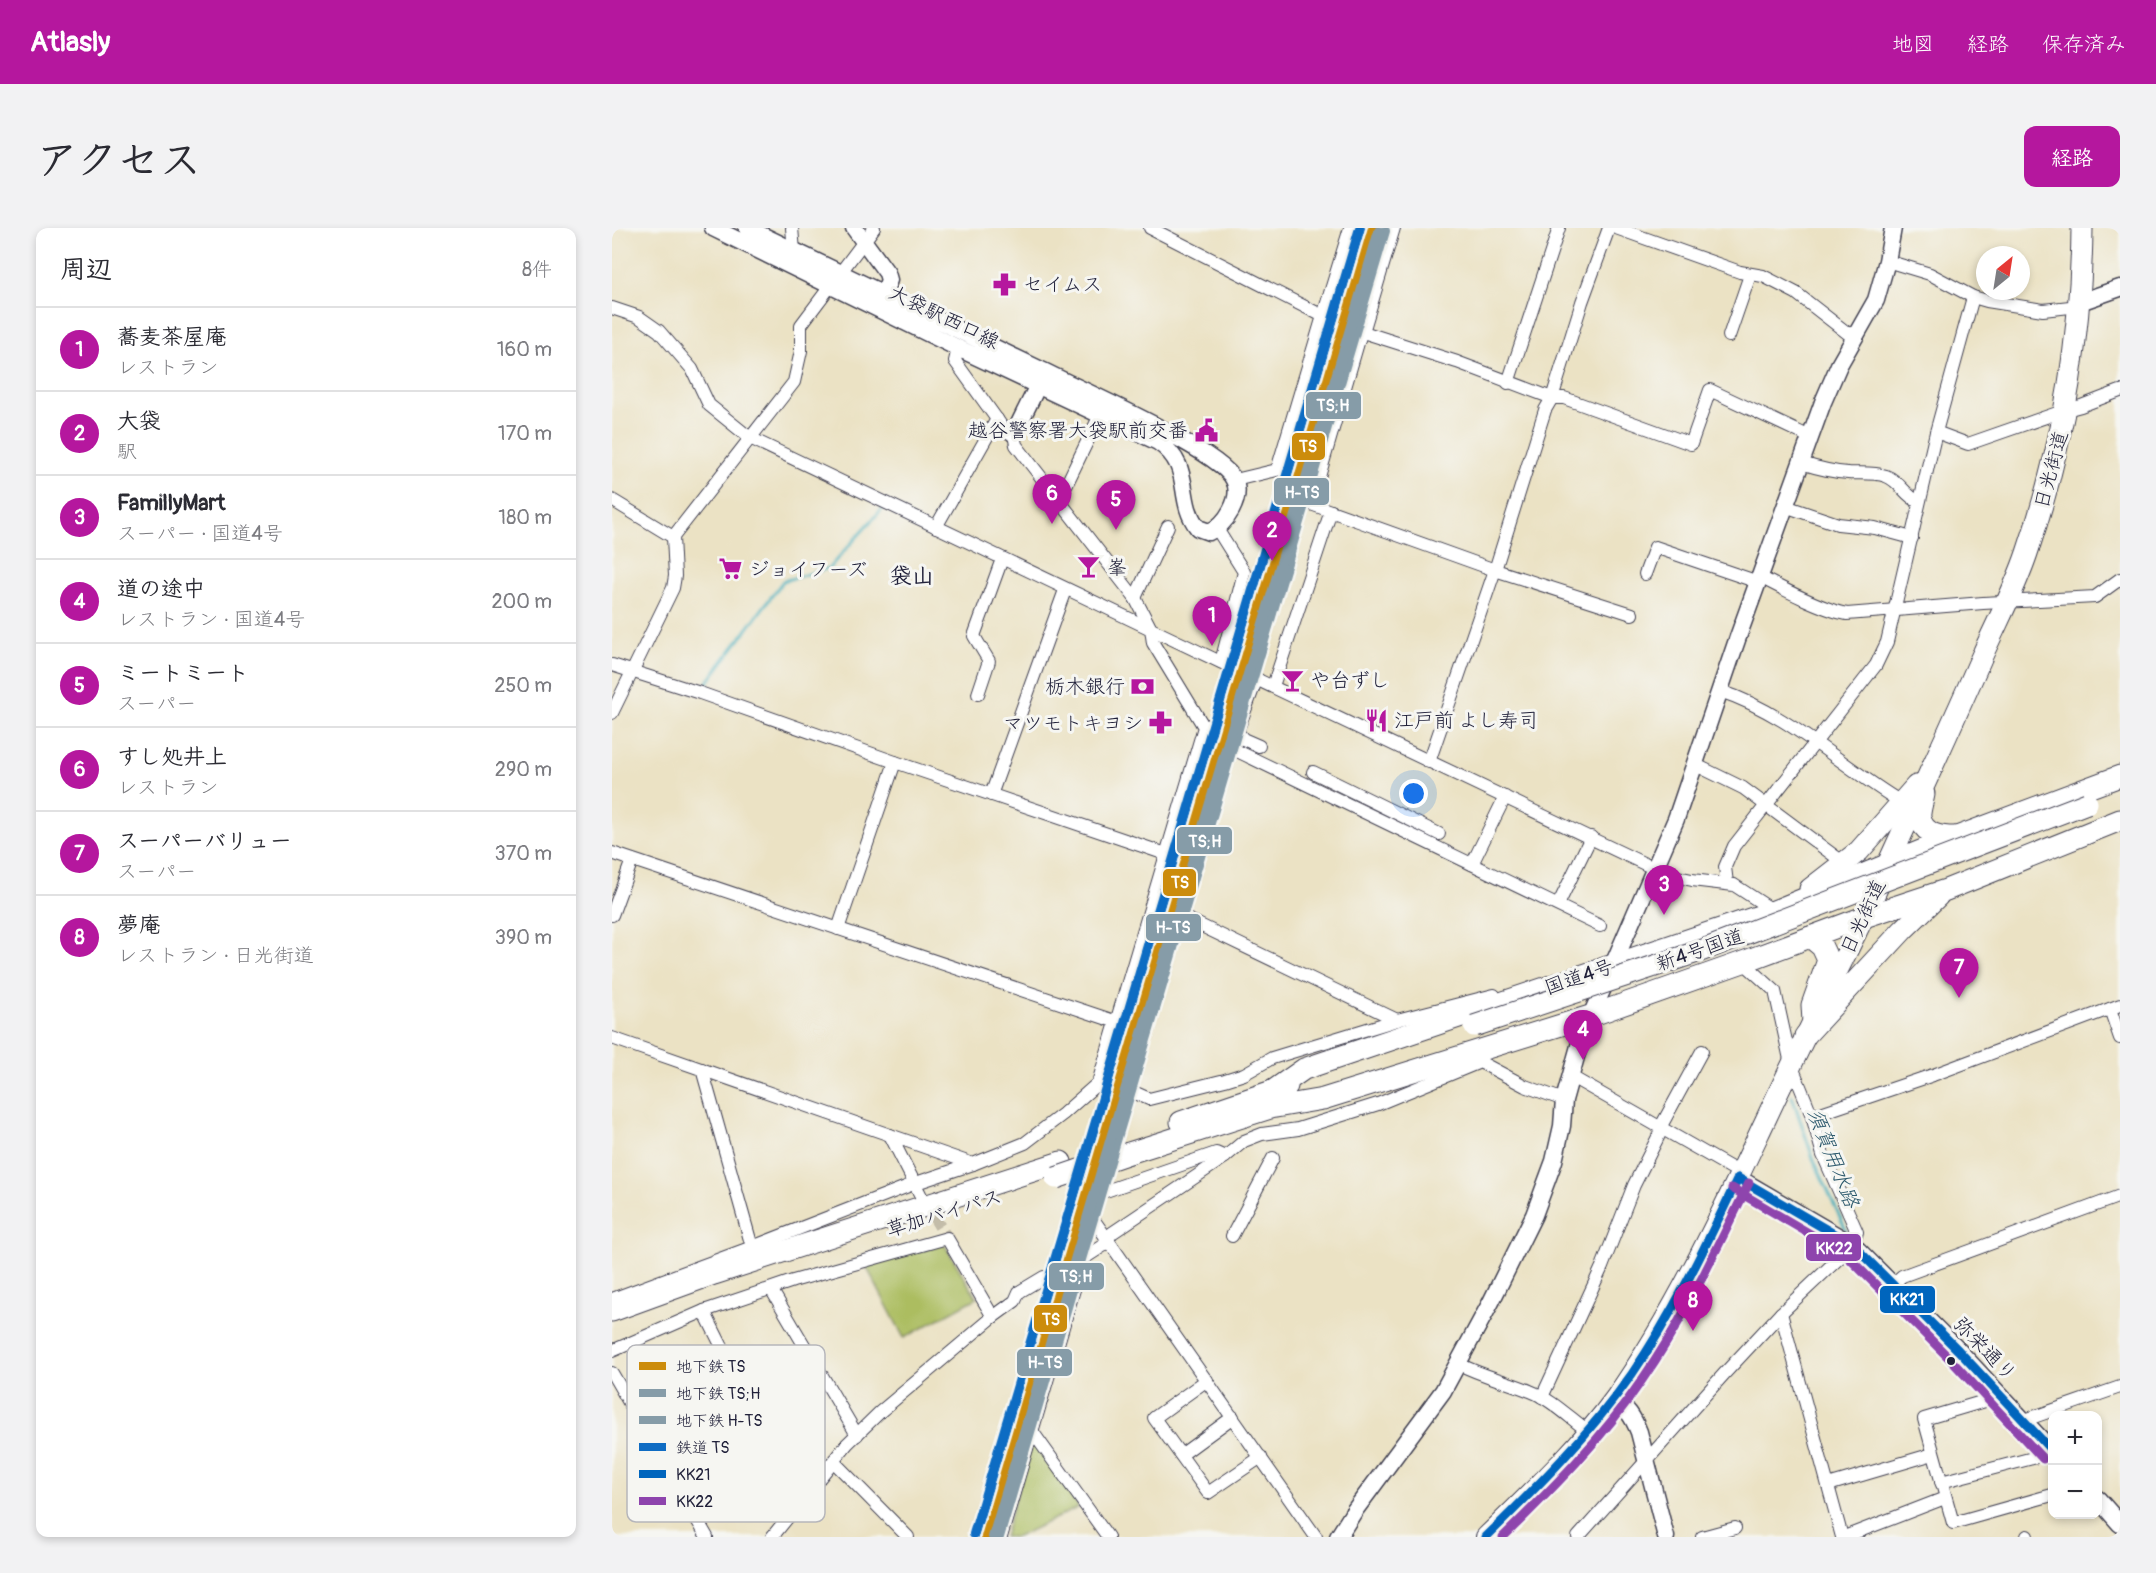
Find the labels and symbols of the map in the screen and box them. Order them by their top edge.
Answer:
north arrow [1976,246,2030,300]
pharmacy icon: セイムス [992,271,1018,297]
place label: セイムス [1023,272,1102,297]
street label: 大袋駅西口線 [885,279,1003,355]
line badge: TS;H [1305,391,1362,420]
text: TS;H [1316,396,1349,416]
public building icon: 越谷警察署大袋駅前交番 [1193,417,1219,443]
place label: 越谷警察署大袋駅前交番 [968,418,1188,443]
street label: 日光街道 [2029,428,2073,512]
line badge: TS [1291,432,1326,461]
text: TS [1298,437,1317,457]
pin: 6 [1032,474,1072,524]
line badge: H-TS [1273,477,1330,506]
pin: 5 [1096,480,1136,530]
text: H-TS [1284,483,1320,503]
pin: 2 [1252,512,1292,561]
bar icon: 峯 [1076,554,1102,580]
place label: 峯 [1107,555,1127,580]
supermarket icon: ジョイフーズ [718,556,744,582]
place label: ジョイフーズ [749,557,867,582]
district label: 袋山 [890,562,934,590]
pin: 1 [1192,596,1232,646]
bar icon: や台ずし [1279,667,1305,693]
place label: や台ずし [1310,668,1390,693]
bank icon: 栃木銀行 [1130,673,1156,699]
place label: 栃木銀行 [1045,674,1125,699]
restaurant icon: 江戸前 よし寿司 [1363,707,1389,733]
place label: 江戸前 よし寿司 [1394,708,1538,733]
pharmacy icon: マツモトキヨシ [1148,710,1174,736]
place label: マツモトキヨシ [1003,711,1143,736]
your location [1399,779,1428,808]
line badge: TS;H [1176,826,1233,855]
text: TS;H [1188,832,1221,852]
pin: 3 [1644,866,1684,915]
line badge: TS [1162,868,1197,897]
text: TS [1170,873,1189,893]
street label: 日光街道 [1835,875,1891,959]
line badge: H-TS [1145,913,1202,942]
text: H-TS [1155,918,1191,938]
street label: 新4号国道 [1653,923,1747,977]
pin: 7 [1940,948,1978,998]
street label: 国道4号 [1541,954,1617,1000]
pin: 4 [1564,1010,1602,1060]
water label: 須賀用水路 [1801,1104,1866,1213]
street label: 草加バイパス [883,1184,1005,1242]
line badge: KK22 [1805,1233,1862,1262]
text: KK22 [1815,1239,1853,1259]
line badge: TS;H [1048,1262,1105,1291]
text: TS;H [1059,1267,1092,1287]
pin: 8 [1674,1282,1712,1331]
line badge: KK21 [1879,1285,1936,1314]
text: KK21 [1890,1290,1924,1310]
line badge: TS [1033,1304,1068,1333]
text: TS [1041,1310,1060,1330]
street label: 弥栄通り [1948,1312,2022,1386]
legend [627,1345,825,1522]
line badge: H-TS [1016,1348,1073,1377]
text: H-TS [1027,1353,1063,1373]
unlabelled marker [1945,1355,1957,1367]
text: 地下鉄 TS [676,1357,746,1377]
text: 地下鉄 TS;H [676,1384,760,1404]
text: 地下鉄 H-TS [676,1411,763,1431]
text: 鉄道 TS [676,1438,730,1458]
text: KK21 [676,1465,711,1485]
text: KK22 [676,1492,713,1512]

